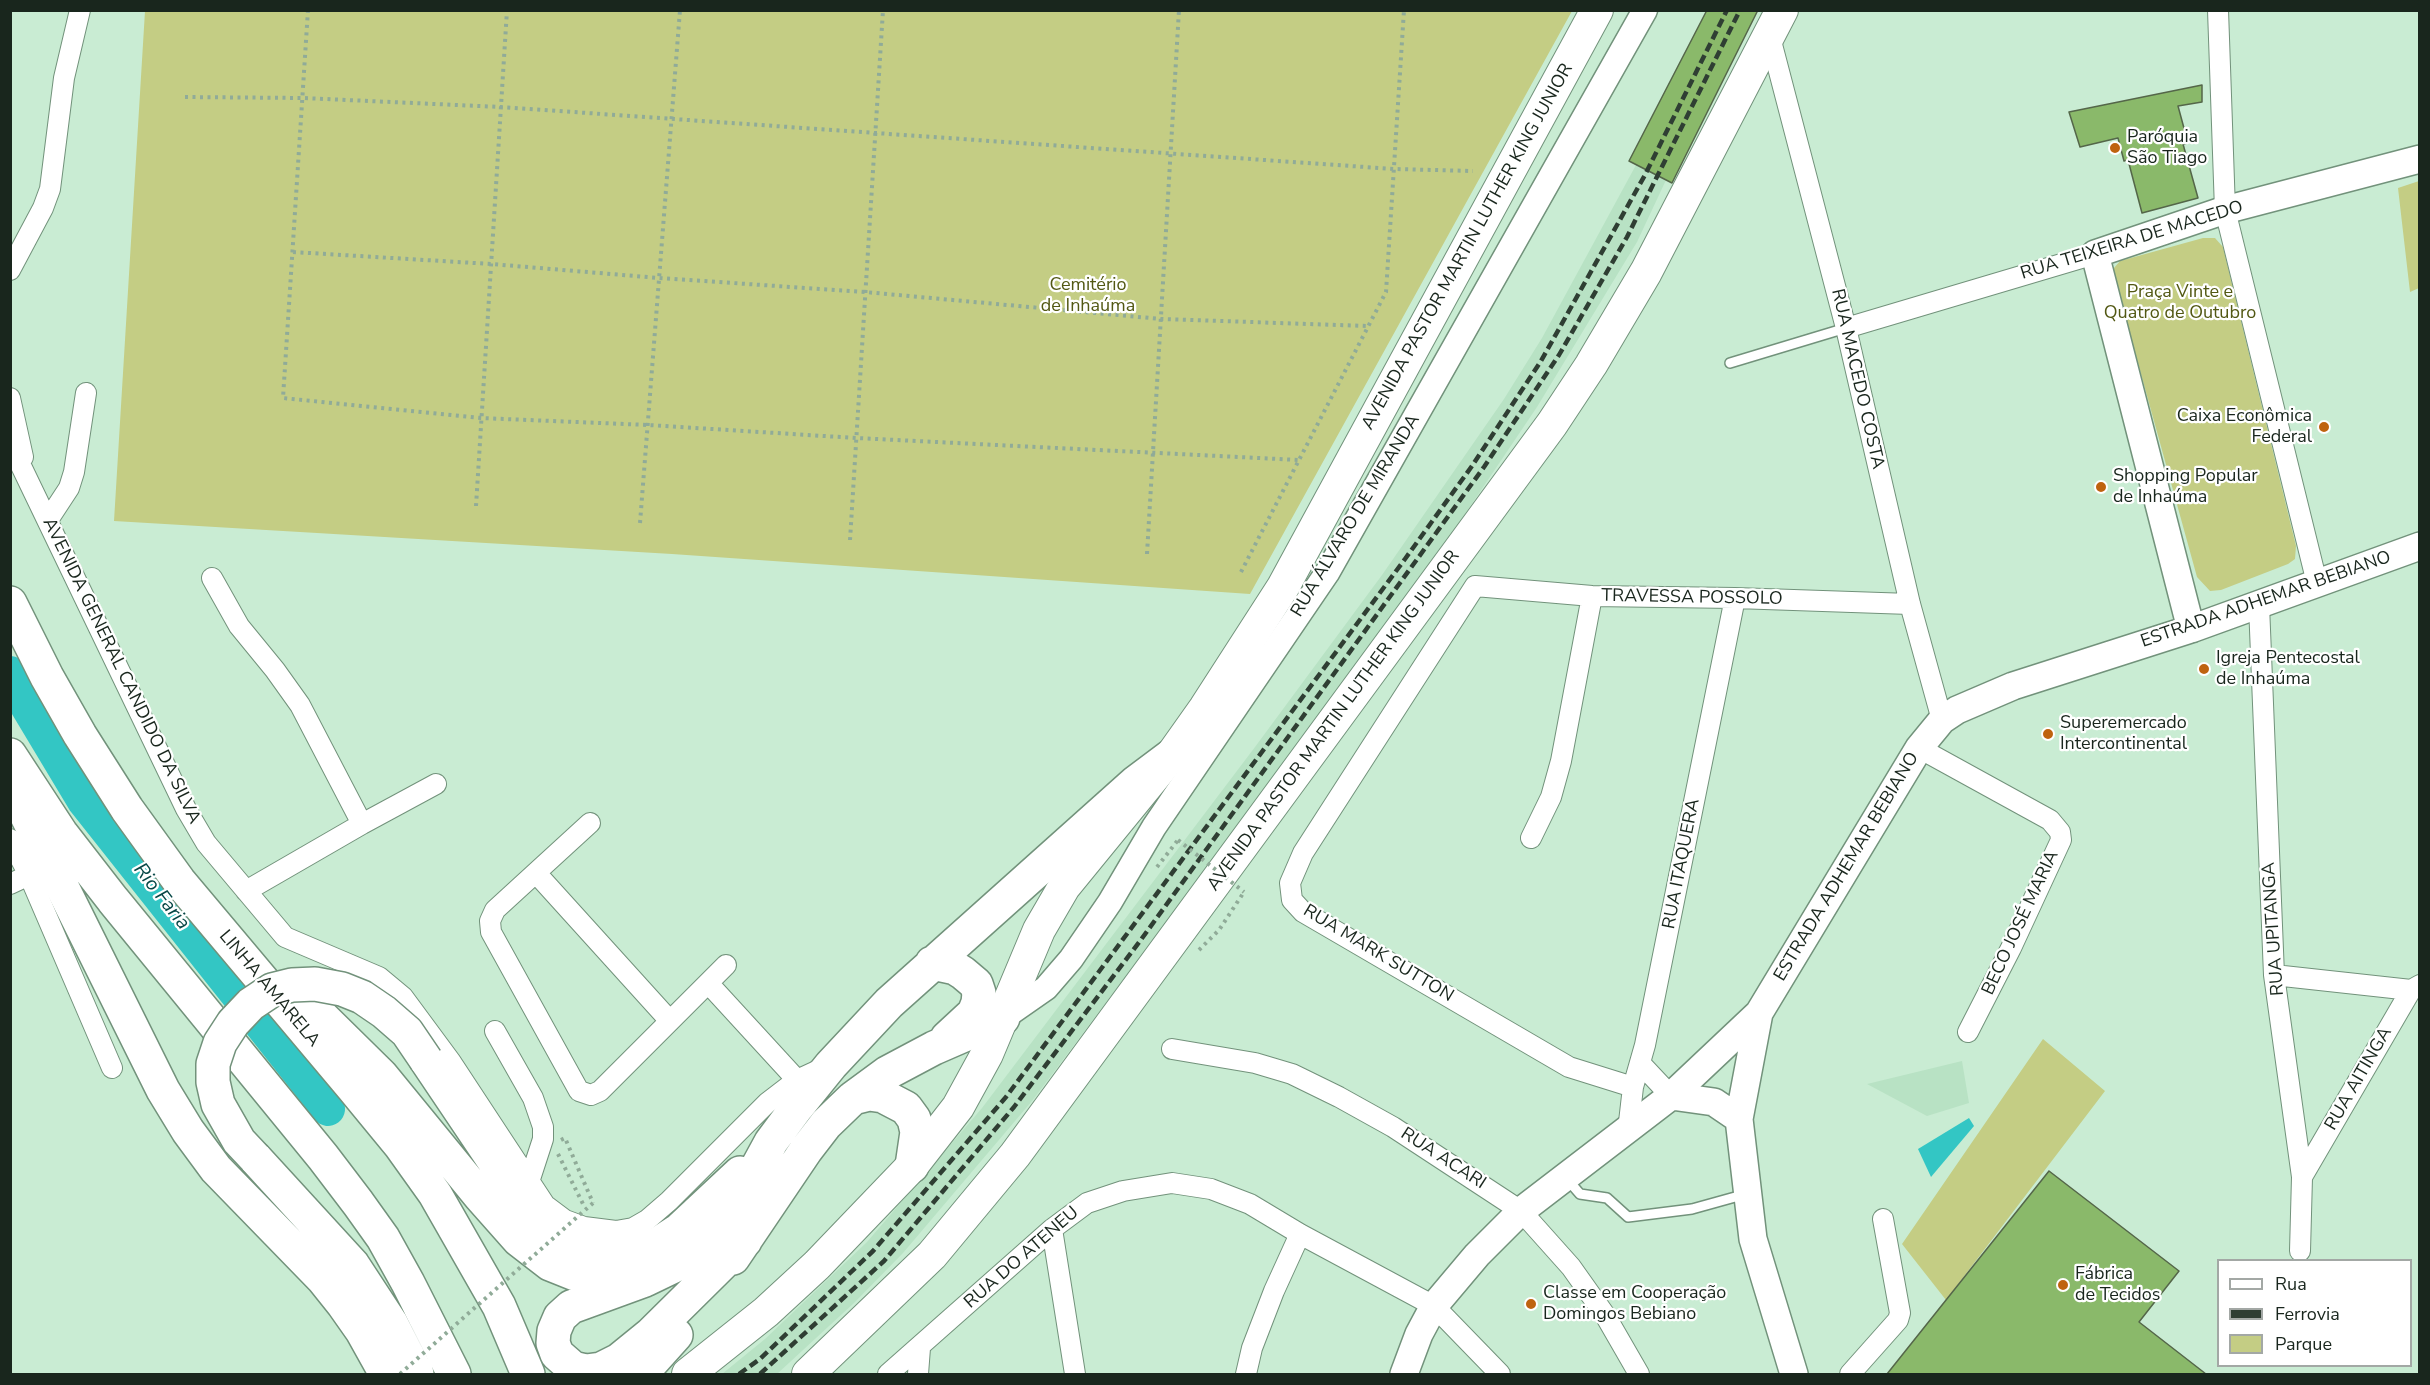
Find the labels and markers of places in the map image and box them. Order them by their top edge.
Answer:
place label: Paróquia São Tiago [2127,127,2207,170]
marker: Paróquia São Tiago [2108,141,2122,155]
place label: Caixa Econômica Federal [2177,406,2312,448]
marker: Caixa Econômica Federal [2317,420,2331,434]
place label: Shopping Popular de Inhaúma [2113,466,2258,508]
marker: Shopping Popular de Inhaúma [2094,480,2108,494]
place label: Igreja Pentecostal de Inhaúma [2216,648,2360,690]
marker: Igreja Pentecostal de Inhaúma [2197,662,2211,676]
place label: Superemercado Intercontinental [2060,713,2187,756]
marker: Superemercado Intercontinental [2041,727,2055,741]
place label: Fábrica de Tecidos [2075,1264,2160,1306]
marker: Fábrica de Tecidos [2056,1278,2070,1292]
place label: Classe em Cooperação Domingos Bebiano [1543,1283,1726,1326]
marker: Classe em Cooperação Domingos Bebiano [1524,1297,1538,1311]

